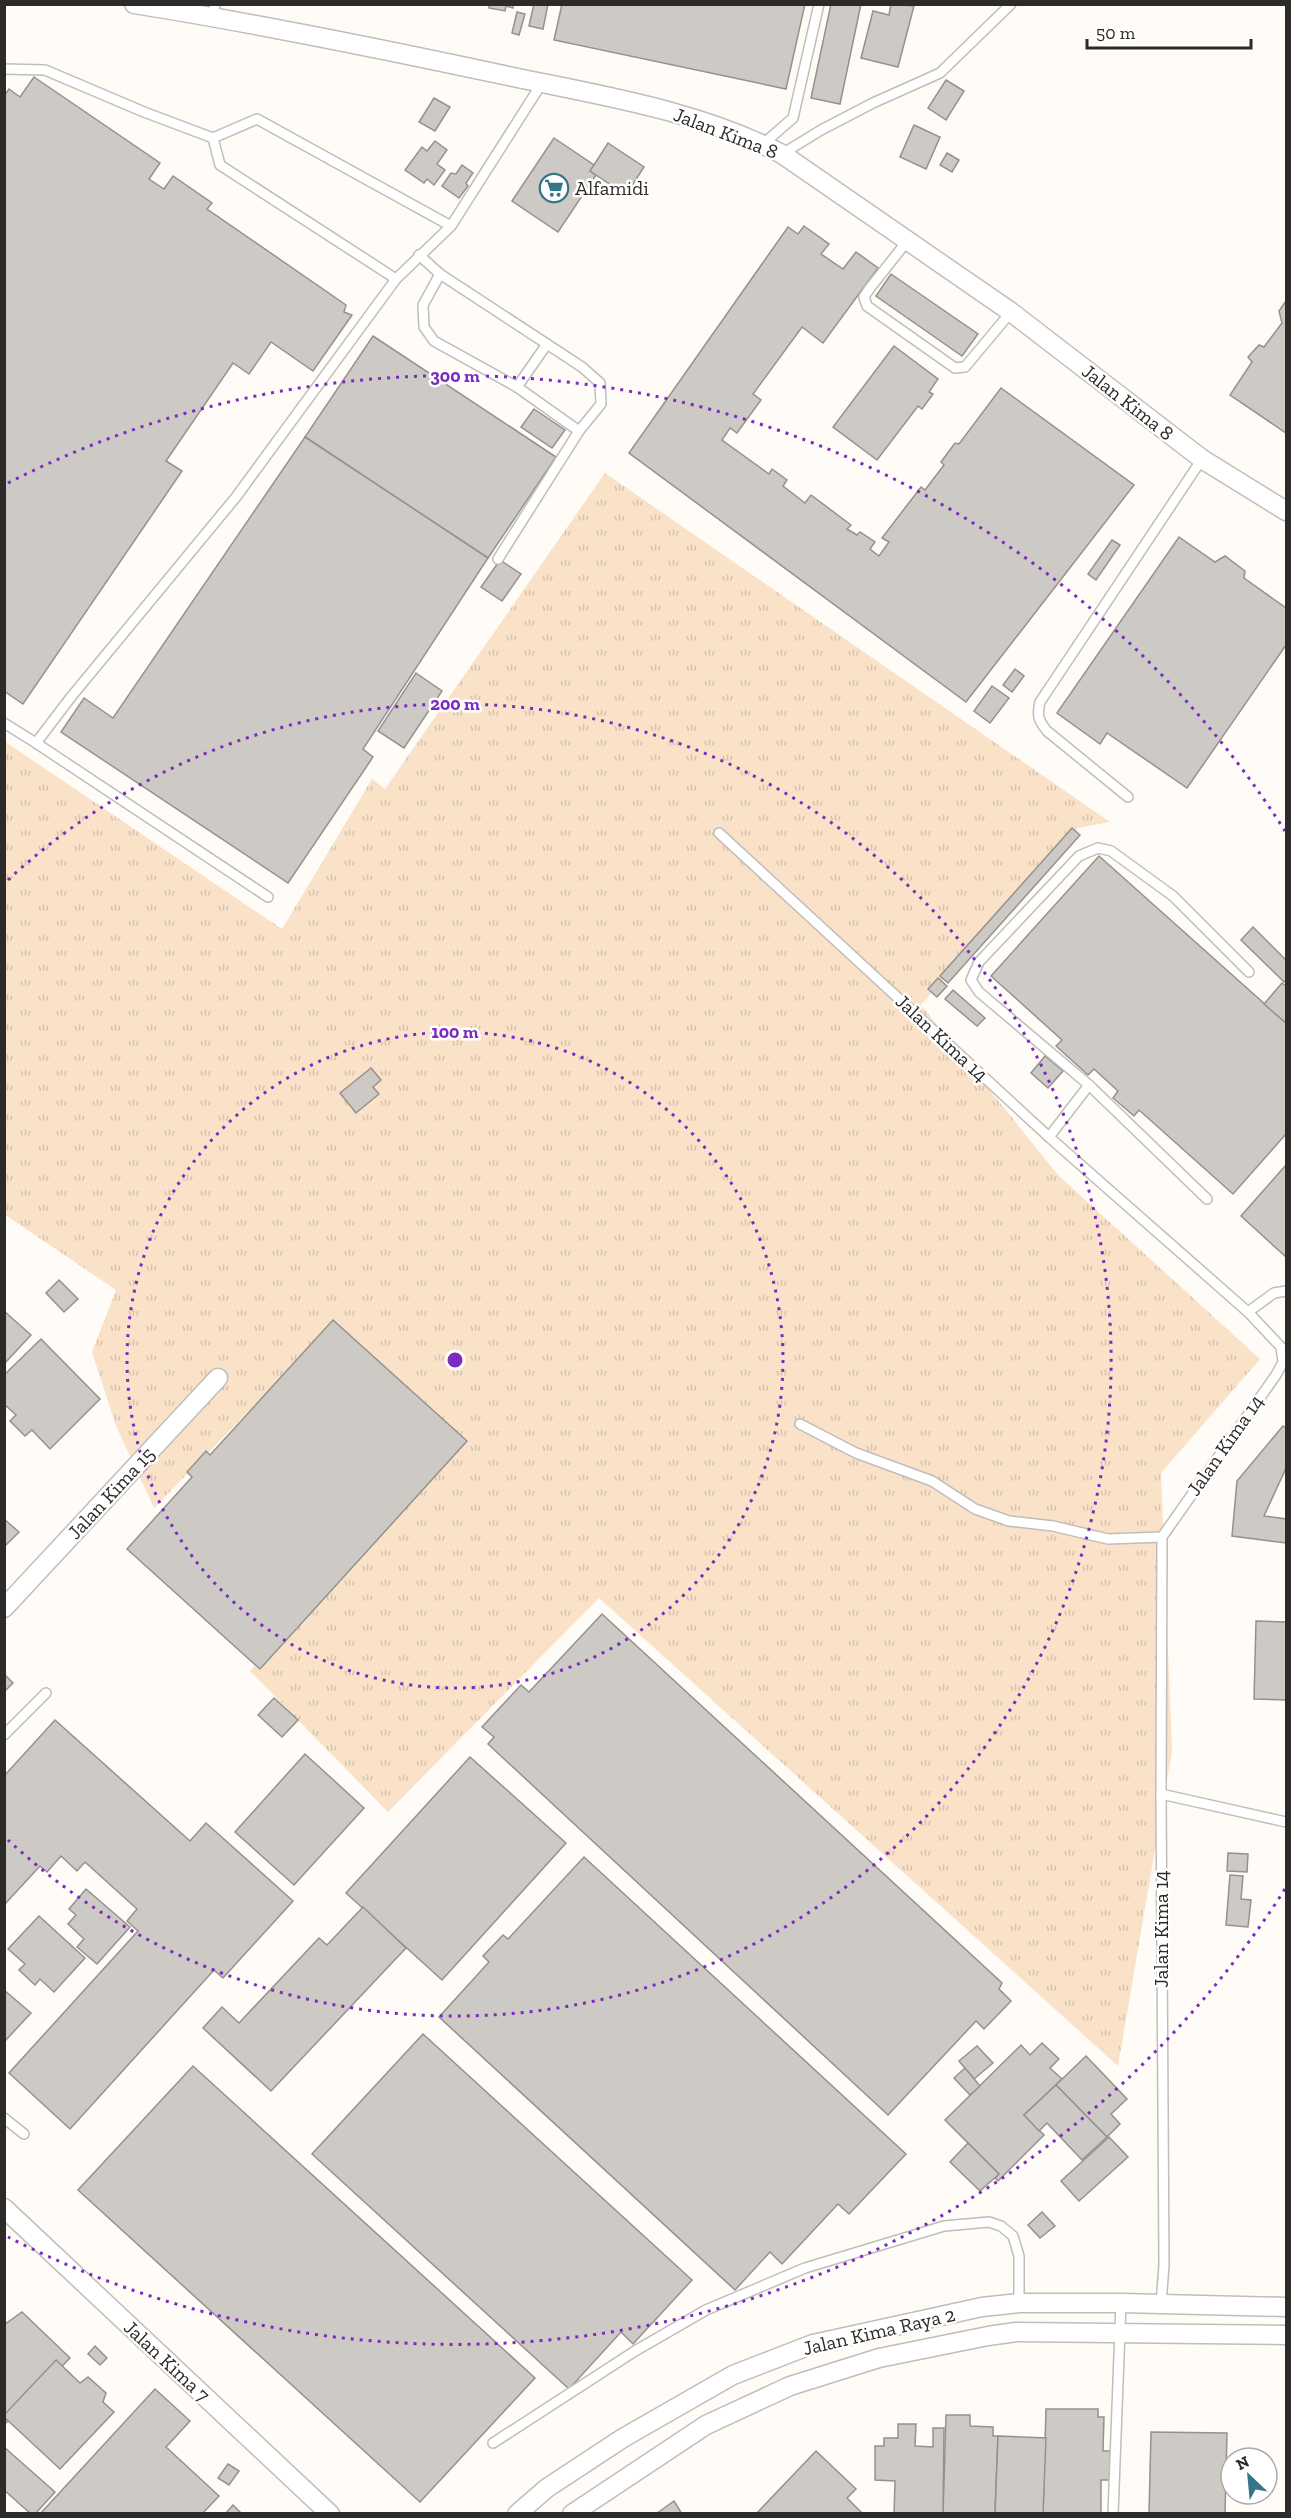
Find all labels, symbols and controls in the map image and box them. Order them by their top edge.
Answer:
scale bar [1087,12,1250,50]
text: 50 m [1096,22,1136,44]
street label: Jalan Kima 8 [670,102,782,164]
supermarket icon: Alfamidi [538,172,570,204]
place label: Alfamidi [575,176,649,200]
street label: Jalan Kima 8 [1077,359,1179,445]
text: 300 m [430,365,480,387]
text: 200 m [430,693,480,715]
street label: Jalan Kima 14 [891,989,993,1087]
text: 100 m [431,1021,479,1043]
centre of rings [445,1350,465,1370]
street label: Jalan Kima 14 [1181,1390,1269,1500]
street label: Jalan Kima 15 [62,1442,160,1544]
street label: Jalan Kima 14 [1149,1870,1173,1988]
street label: Jalan Kima Raya 2 [801,2302,957,2360]
street label: Jalan Kima 7 [119,2315,215,2407]
north arrow [1219,2446,1279,2506]
text: N [1233,2452,1252,2474]

